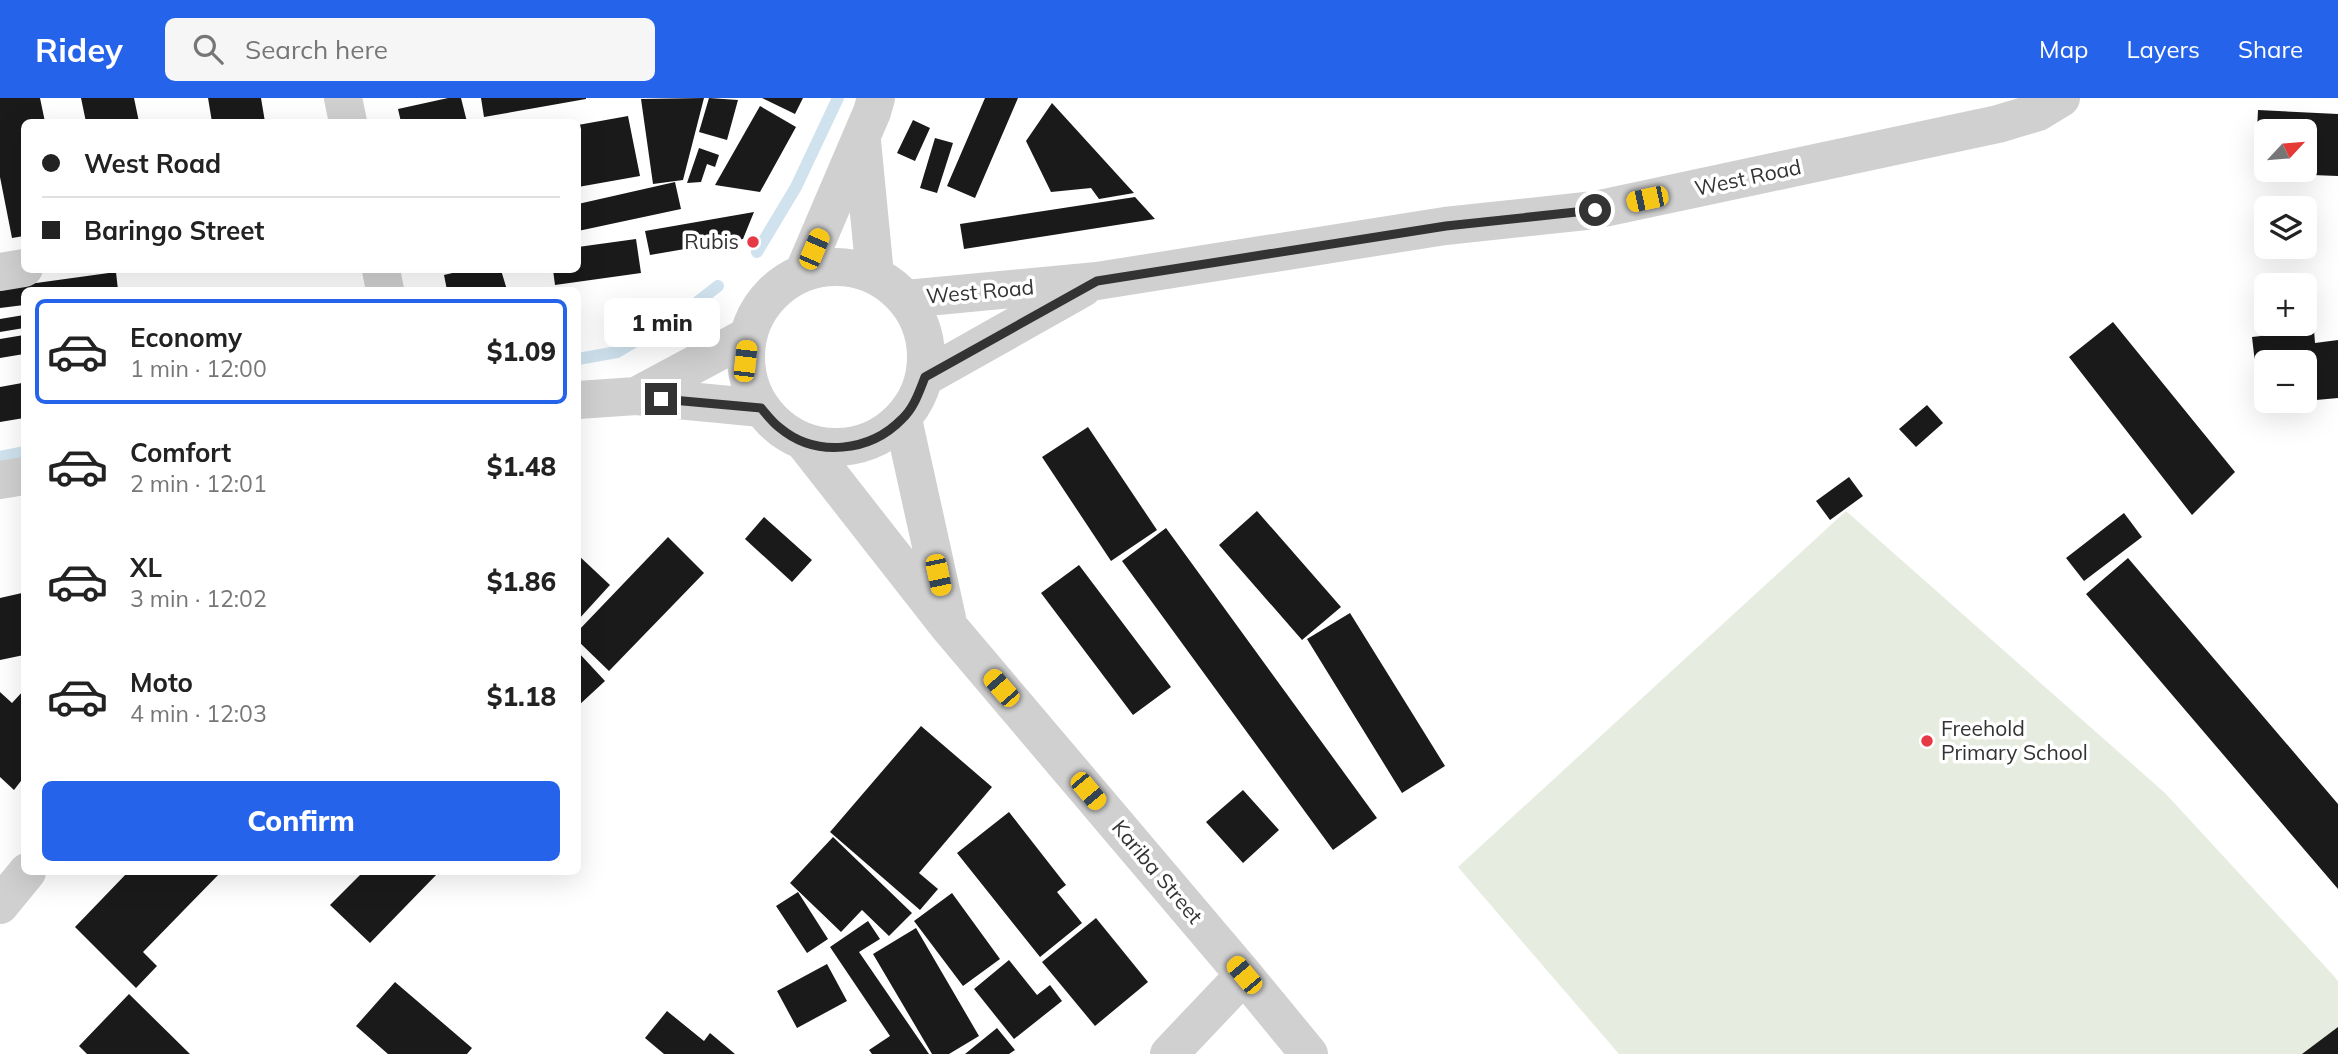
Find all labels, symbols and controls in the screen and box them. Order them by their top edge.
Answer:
search box [165,18,655,81]
text: Ridey [35,29,123,70]
icon: search [189,30,227,68]
text: Search here [245,33,388,66]
text: Map [2039,34,2088,64]
text: Layers [2126,34,2200,64]
text: Share [2238,34,2303,64]
north arrow [2254,119,2317,182]
map controls [2254,119,2317,413]
text: West Road [84,147,221,180]
street label: West Road [1692,153,1803,201]
car [1625,184,1670,214]
route start [1579,194,1611,226]
button: layers [2254,196,2317,259]
text: Baringo Street [84,214,264,247]
car [797,226,832,272]
place label: Rubis [684,228,739,254]
marker: Rubis [745,234,761,250]
street label: West Road [925,273,1035,309]
button: + [2254,273,2317,336]
callout: 1 min [603,298,719,346]
text: 1 min [631,308,693,337]
icon: car [46,320,109,383]
text: Economy [130,321,242,354]
text: $1.09 [487,335,556,368]
car [733,339,758,383]
button: − [2254,350,2317,413]
text: 1 min · 12:00 [130,354,267,383]
route end [645,383,677,415]
icon: car [46,435,109,498]
text: Comfort [130,436,231,469]
text: $1.48 [487,450,556,483]
text: 2 min · 12:01 [130,469,267,498]
icon: car [46,550,109,613]
text: XL [130,551,162,584]
car [924,552,953,598]
text: $1.86 [487,565,556,598]
text: 3 min · 12:02 [130,584,267,613]
icon: car [46,665,109,728]
car [980,665,1023,711]
text: Moto [130,666,193,699]
text: $1.18 [487,680,556,713]
text: 4 min · 12:03 [130,699,267,728]
place label: Freehold Primary School [1941,715,2088,765]
marker: Freehold Primary School [1919,733,1935,749]
car [1067,768,1110,814]
button: Confirm [42,781,560,861]
street label: Kariba Street [1107,814,1209,928]
car [1223,952,1266,998]

